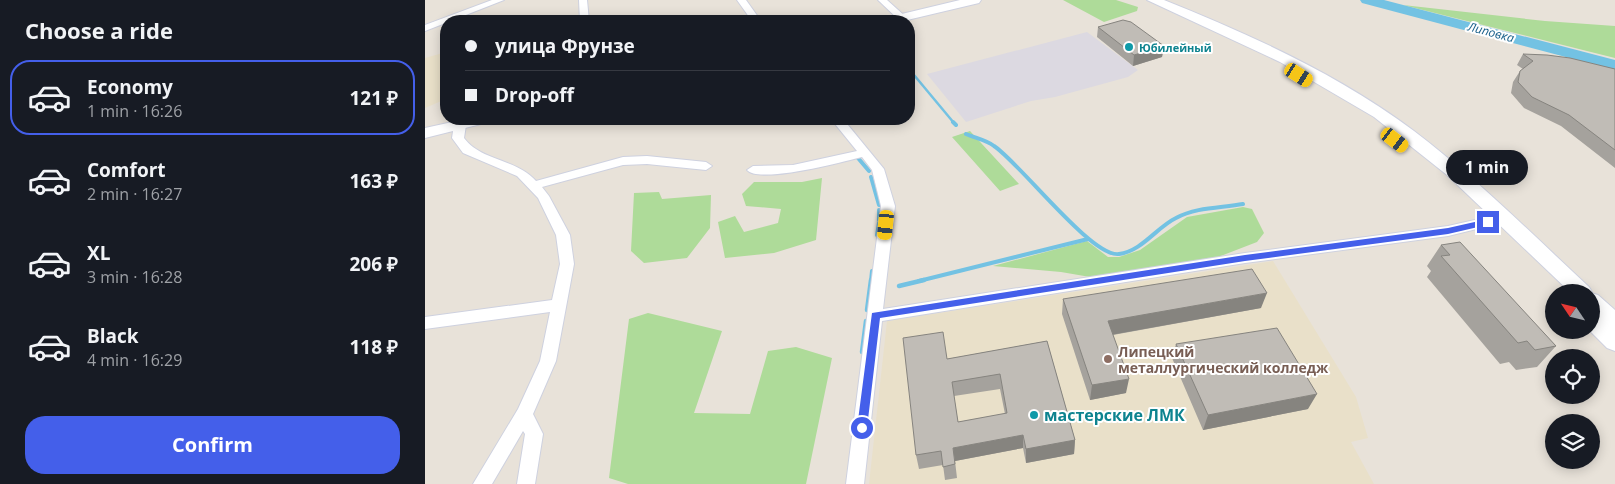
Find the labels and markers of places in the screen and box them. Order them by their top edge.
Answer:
place label: Юбилейный [1139,40,1212,55]
marker: Юбилейный [1123,41,1135,53]
place label: Липецкий металлургический колледж [1118,342,1329,377]
marker: Липецкий металлургический колледж [1102,353,1114,365]
place label: мастерские ЛМК [1044,404,1185,426]
marker: мастерские ЛМК [1028,409,1040,421]

